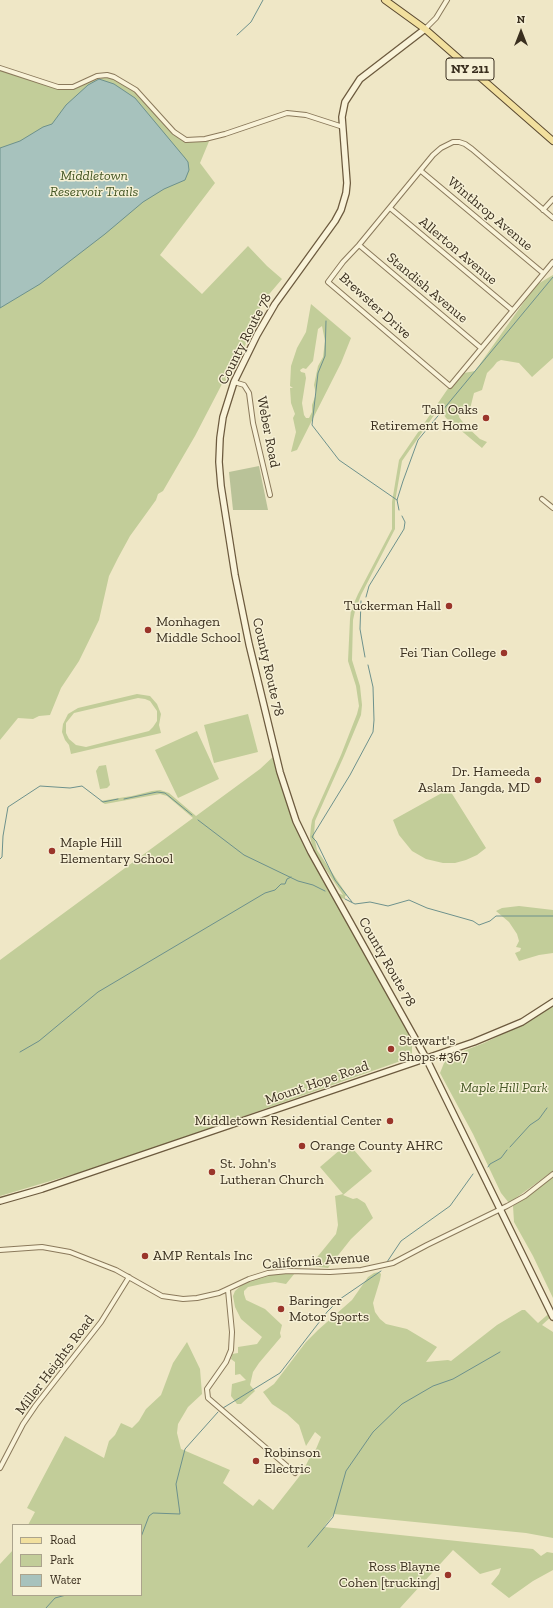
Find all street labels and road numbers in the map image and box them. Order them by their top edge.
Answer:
road number: NY 211 [446,58,494,80]
street label: Winthrop Avenue [444,173,536,255]
street label: Allerton Avenue [415,213,501,289]
street label: Standish Avenue [383,249,471,327]
street label: Brewster Drive [335,269,415,343]
street label: County Route 78 [215,291,275,387]
street label: Weber Road [253,395,283,469]
street label: County Route 78 [249,616,287,718]
street label: County Route 78 [355,914,419,1010]
street label: Mount Hope Road [263,1057,371,1109]
street label: California Avenue [262,1249,370,1273]
street label: Miller Heights Road [12,1312,98,1418]

